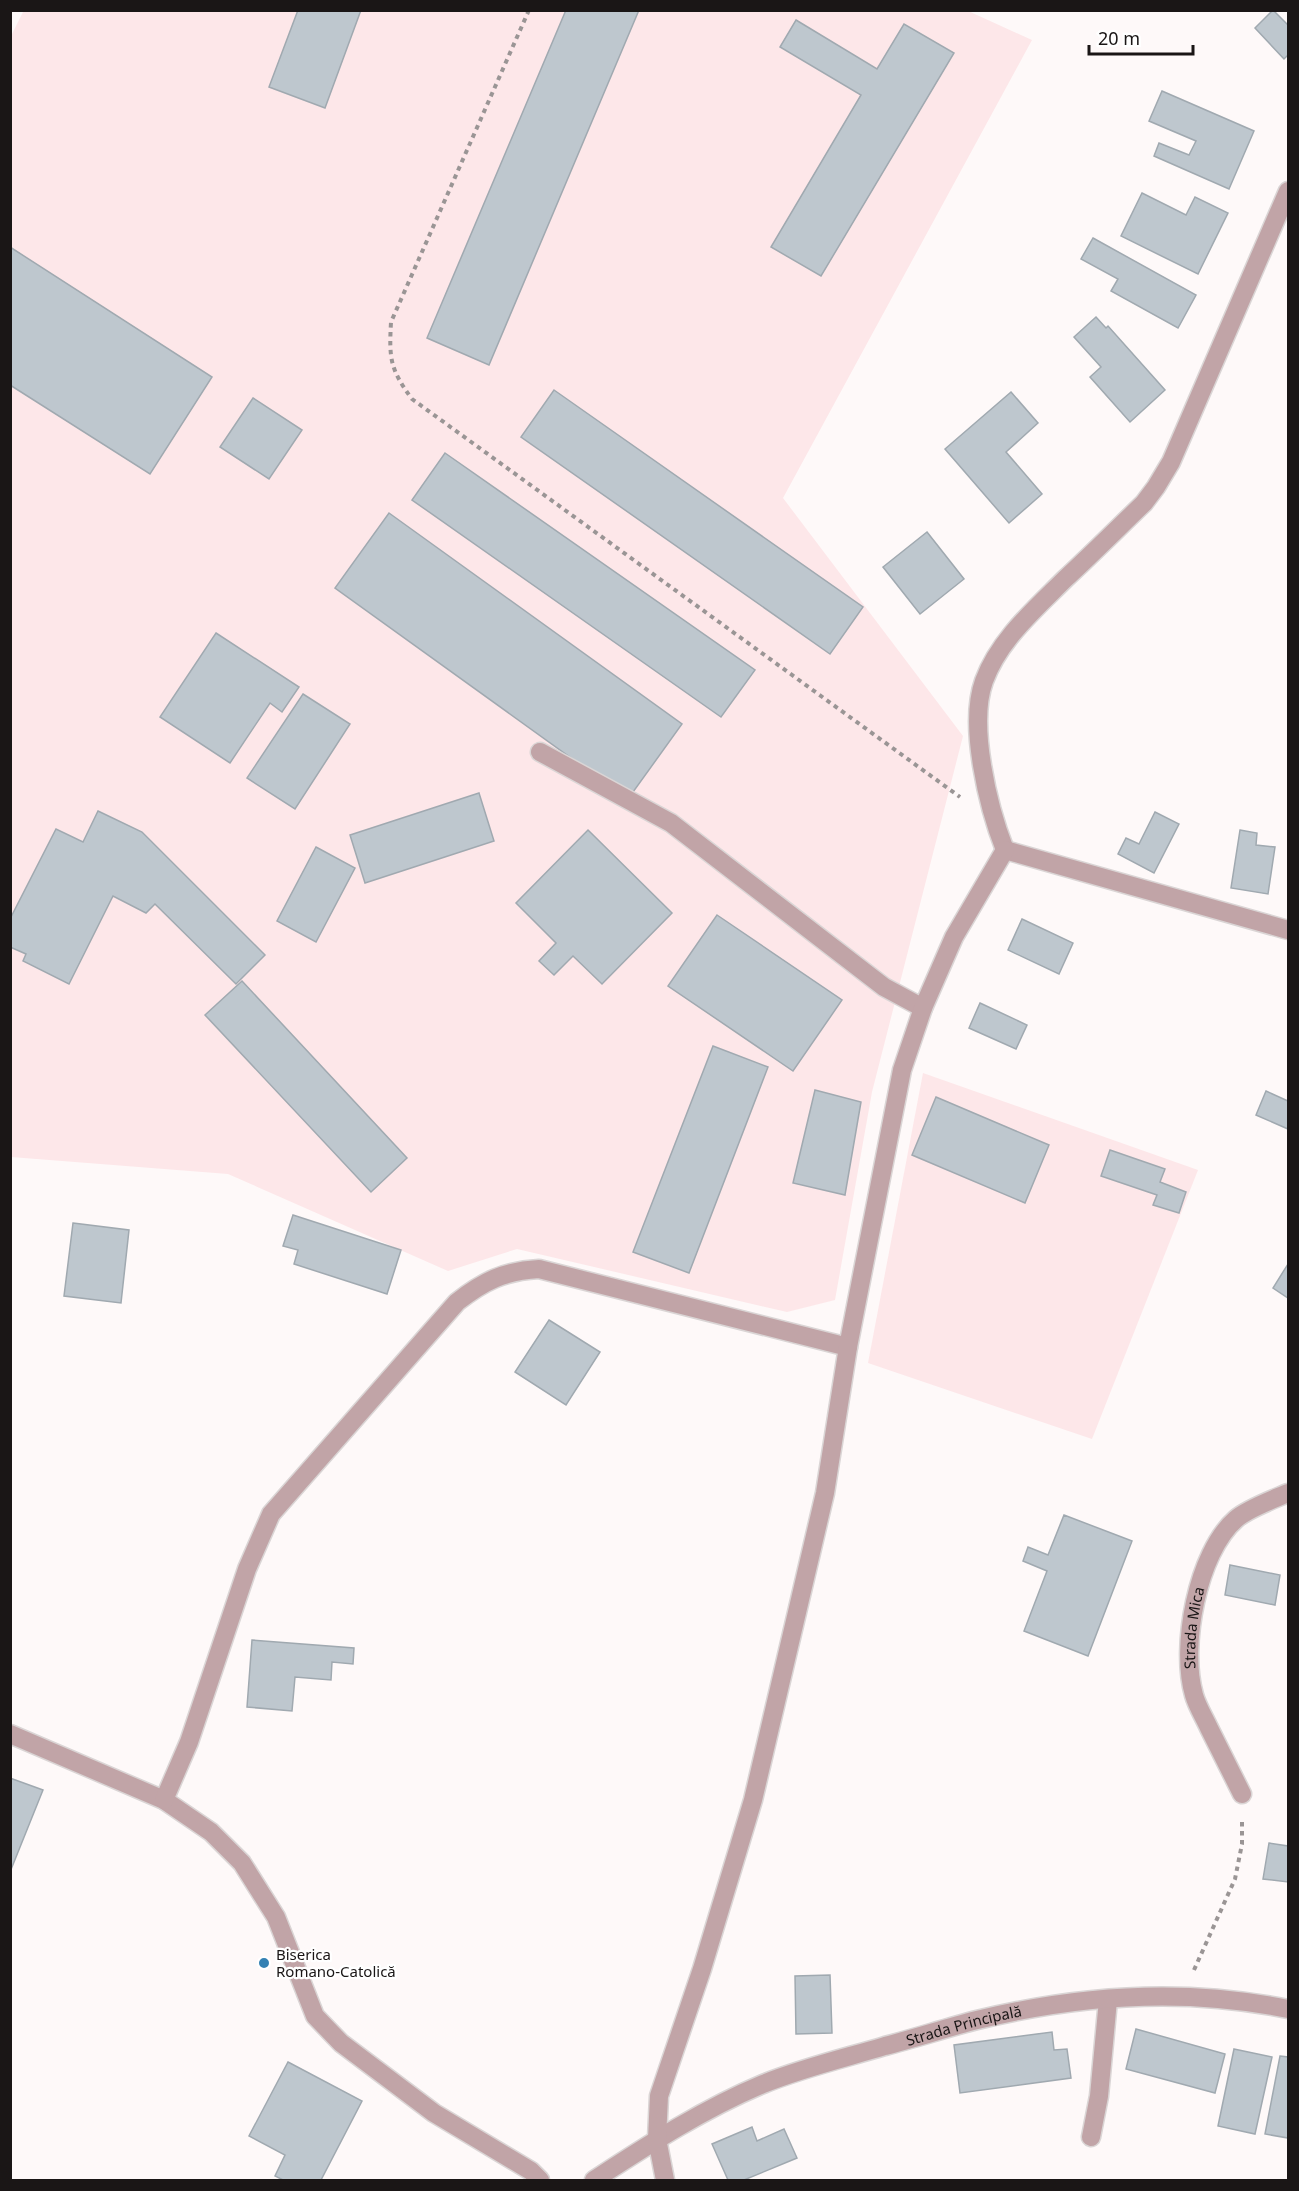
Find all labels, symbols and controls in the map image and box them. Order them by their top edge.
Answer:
scale bar [1089,18,1192,56]
text: 20 m [1098,26,1140,50]
street label: Strada Mica [1179,1584,1208,1670]
place label: Biserica Romano-Catolică [276,1944,396,1981]
marker: Biserica Romano-Catolică [257,1956,271,1970]
street label: Strada Principală [904,2001,1023,2050]

